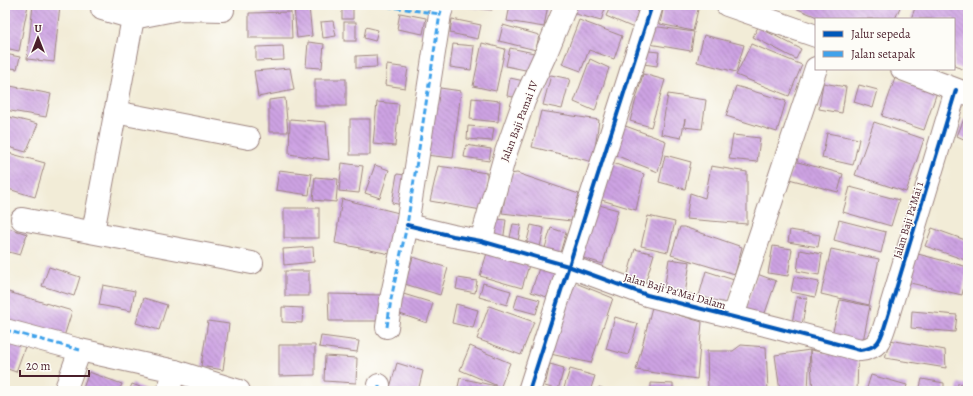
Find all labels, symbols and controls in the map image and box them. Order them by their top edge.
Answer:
north arrow [18,18,58,58]
legend [815,18,955,70]
text: U [34,21,42,36]
text: Jalur sepeda [851,26,911,42]
text: Jalan setapak [851,46,915,62]
street label: Jalan Baji Pamai IV [497,78,542,164]
street label: Jalan Baji Pa'Mai 1 [890,180,927,260]
street label: Jalan Baji Pa'Mai Dalam [622,270,728,313]
scale bar [20,352,89,378]
text: 20 m [26,358,50,374]

